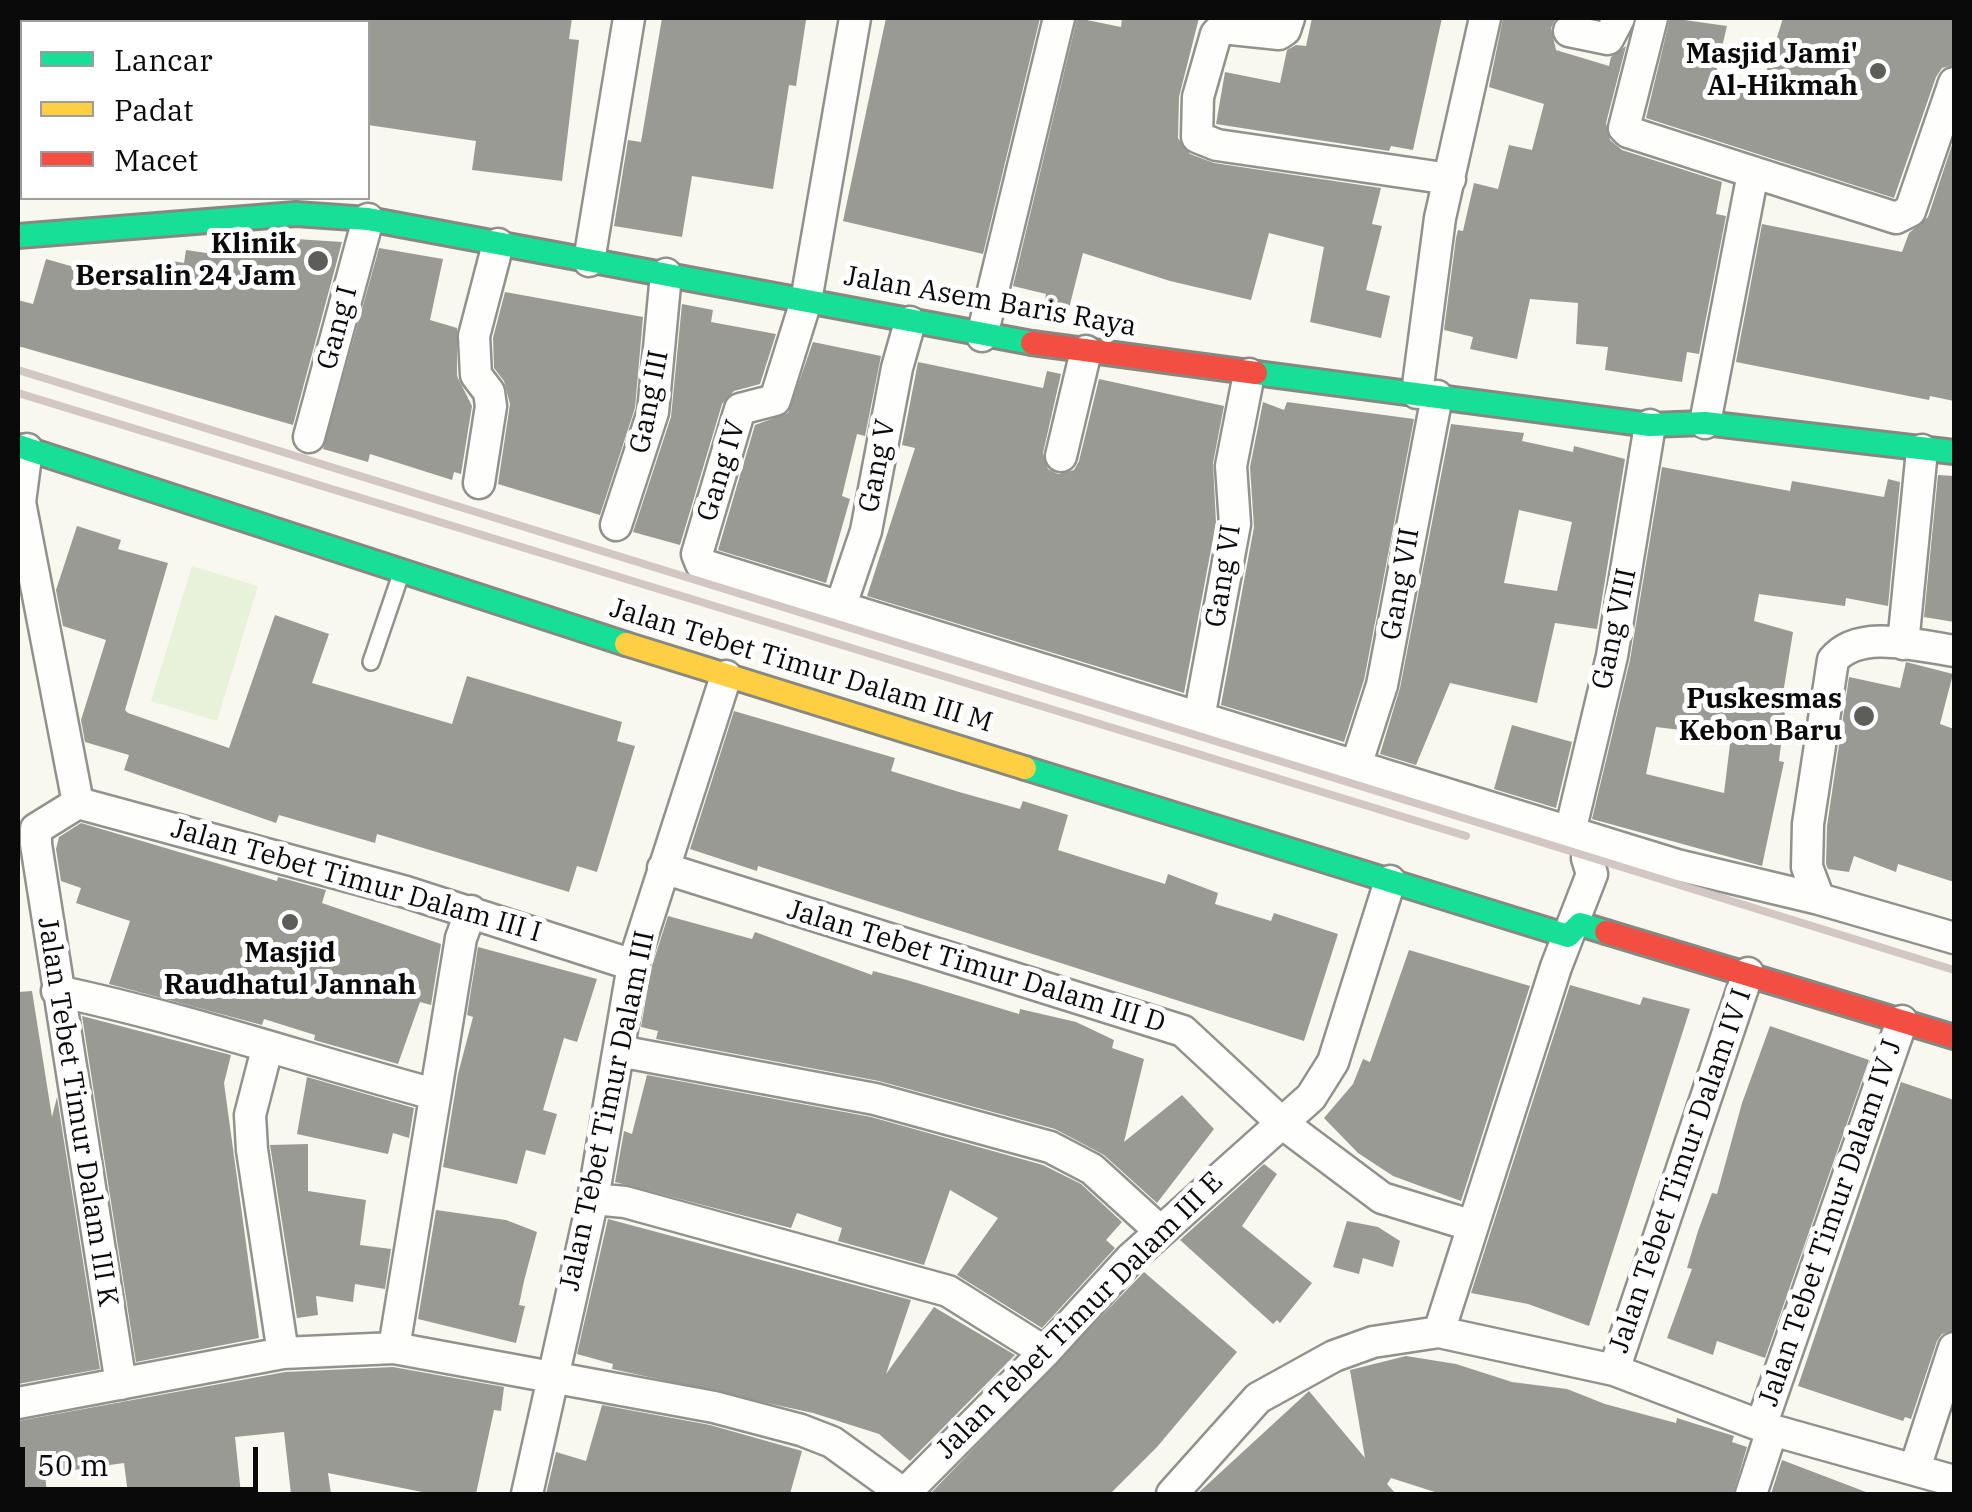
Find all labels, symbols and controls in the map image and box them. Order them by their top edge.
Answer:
legend [20,20,370,200]
place label: Masjid Jami' Al-Hikmah [1686,38,1858,104]
text: Lancar [114,40,212,79]
marker: Masjid Jami' Al-Hikmah [1867,60,1889,82]
text: Padat [114,90,194,129]
text: Macet [114,140,198,179]
place label: Klinik Bersalin 24 Jam [75,228,296,294]
marker: Klinik Bersalin 24 Jam [305,248,331,274]
street label: Jalan Asem Baris Raya [841,260,1139,344]
street label: Gang I [311,283,365,373]
street label: Gang III [624,348,676,456]
street label: Gang IV [691,417,753,525]
street label: Gang V [853,417,903,515]
street label: Gang VI [1199,522,1249,630]
street label: Gang VII [1375,525,1427,643]
street label: Gang VIII [1586,565,1644,693]
street label: Jalan Tebet Timur Dalam III M [606,592,996,740]
place label: Puskesmas Kebon Baru [1679,683,1842,749]
marker: Puskesmas Kebon Baru [1851,703,1877,729]
street label: Jalan Tebet Timur Dalam III I [167,812,545,950]
street label: Jalan Tebet Timur Dalam III D [783,893,1169,1041]
marker: Masjid Raudhatul Jannah [279,911,301,933]
street label: Jalan Tebet Timur Dalam III K [30,915,124,1309]
street label: Jalan Tebet Timur Dalam III [553,928,663,1294]
place label: Masjid Raudhatul Jannah [164,937,416,1003]
street label: Jalan Tebet Timur Dalam IV I [1603,985,1759,1357]
street label: Jalan Tebet Timur Dalam IV J [1752,1035,1910,1411]
street label: Jalan Tebet Timur Dalam III E [930,1166,1230,1466]
scale bar [25,1427,262,1489]
text: 50 m [37,1445,109,1484]

